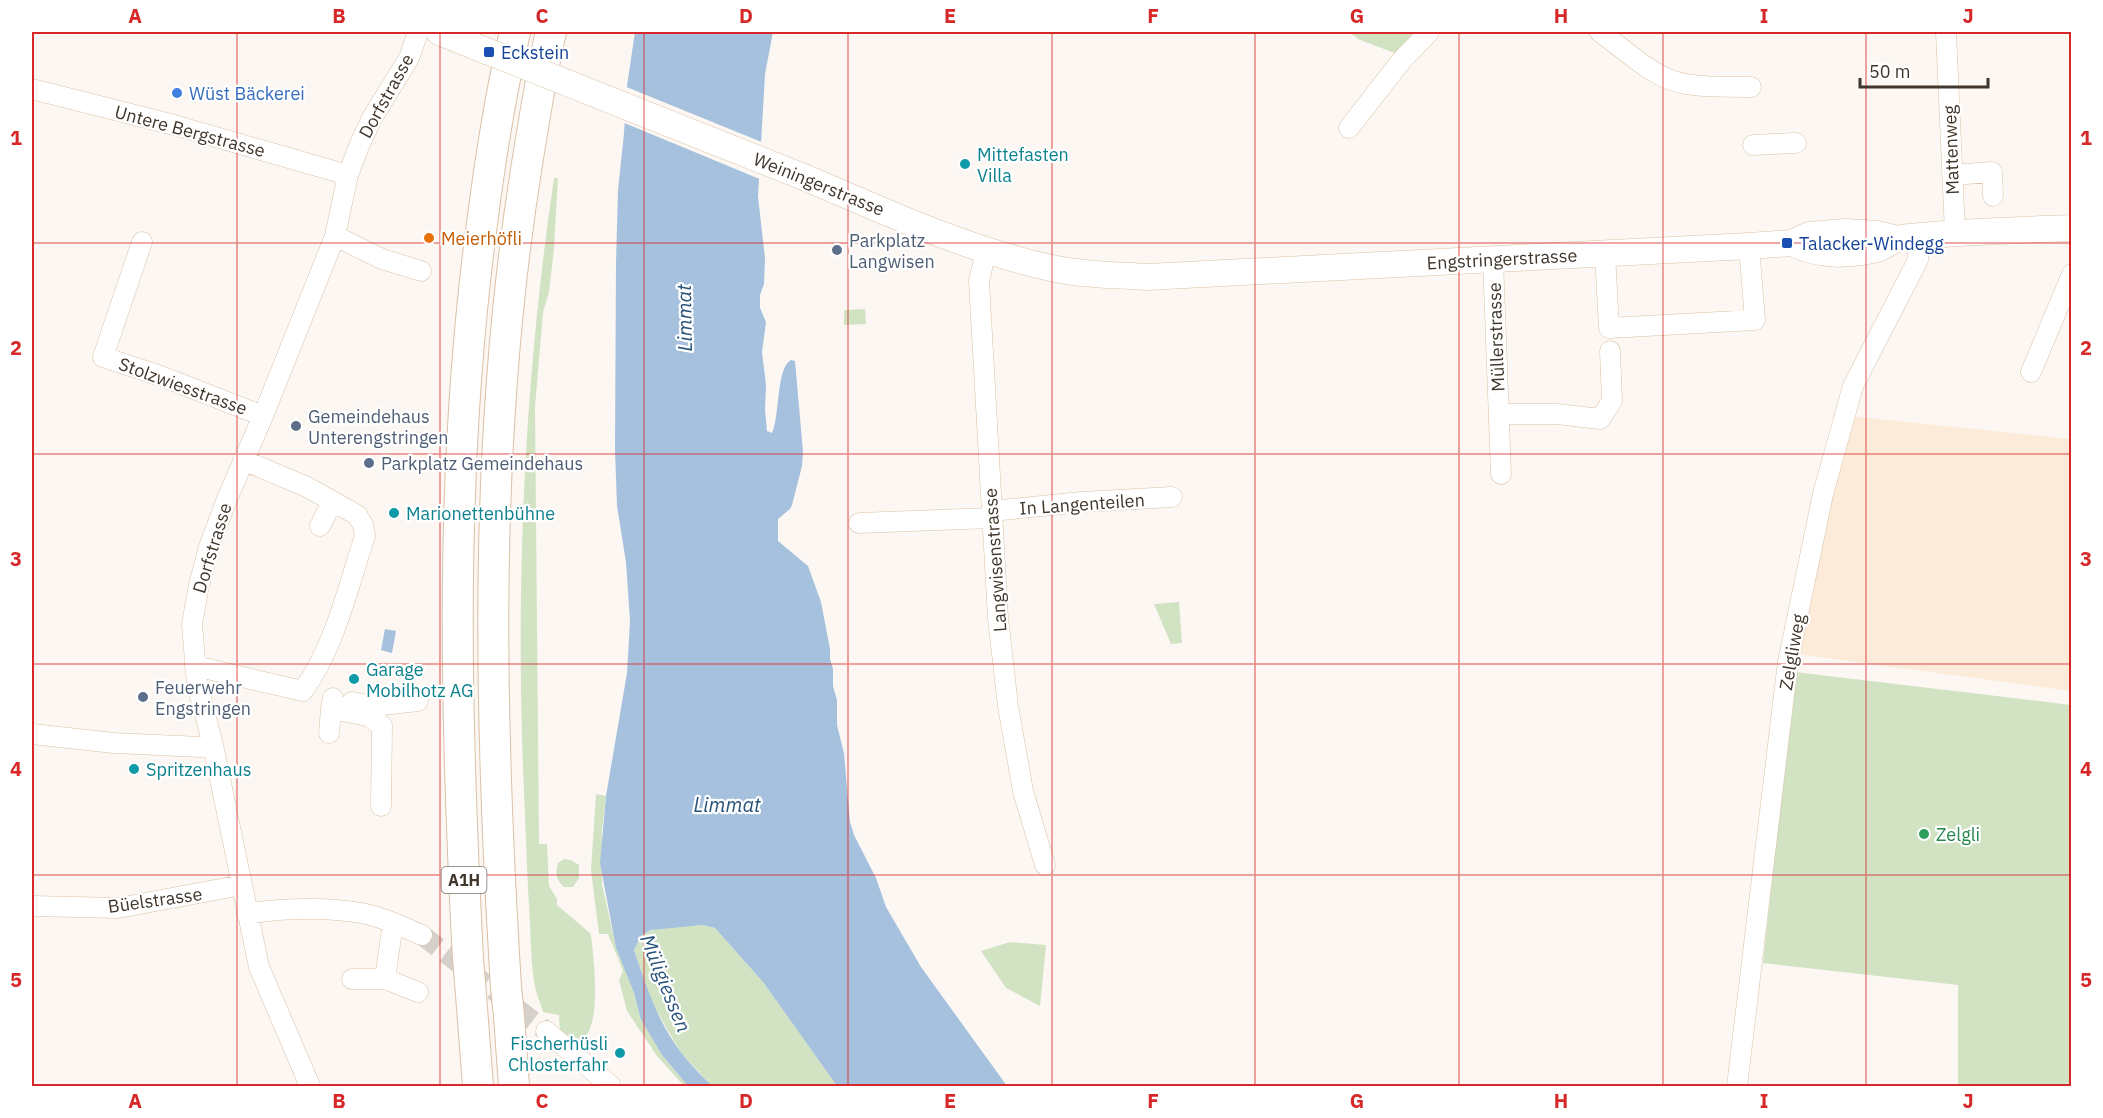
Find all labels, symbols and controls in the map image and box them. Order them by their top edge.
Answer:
text: A [128,2,142,29]
text: B [332,2,346,29]
text: C [535,2,549,29]
text: D [739,2,753,29]
text: E [944,2,956,29]
text: F [1147,2,1159,29]
text: G [1350,2,1364,29]
text: H [1554,2,1568,29]
text: I [1760,2,1768,29]
text: J [1962,2,1974,29]
place label: Eckstein [501,41,569,64]
marker: Eckstein [482,45,496,59]
street label: Dorfstrasse [353,50,419,142]
scale bar [1860,51,1988,89]
text: 50 m [1869,60,1911,83]
place label: Wüst Bäckerei [189,82,305,105]
marker: Wüst Bäckerei [170,86,184,100]
street label: Untere Bergstrasse [112,100,268,162]
street label: Mattenweg [1938,104,1964,195]
text: 1 [10,124,22,151]
text: 1 [2080,124,2092,151]
place label: Mittefasten Villa [977,143,1069,187]
street label: Weiningerstrasse [750,147,888,221]
marker: Mittefasten Villa [958,157,972,171]
place label: Meierhöfli [441,227,522,250]
place label: Parkplatz Langwisen [849,229,935,273]
marker: Meierhöfli [422,231,436,245]
place label: Talacker-Windegg [1799,232,1944,255]
marker: Talacker-Windegg [1780,236,1794,250]
marker: Parkplatz Langwisen [830,243,844,257]
street label: Engstringerstrasse [1426,244,1578,274]
street label: Müllerstrasse [1483,282,1509,392]
water label: Limmat [670,284,698,352]
text: 2 [10,334,22,361]
text: 2 [2080,334,2092,361]
street label: Stolzwiesstrasse [115,352,251,420]
place label: Gemeindehaus Unterengstringen [308,405,448,449]
marker: Gemeindehaus Unterengstringen [289,419,303,433]
place label: Parkplatz Gemeindehaus [381,452,583,475]
marker: Parkplatz Gemeindehaus [362,456,376,470]
street label: Langwisenstrasse [978,487,1011,633]
street label: In Langenteilen [1019,488,1145,520]
street label: Dorfstrasse [187,500,237,596]
place label: Marionettenbühne [406,502,555,525]
marker: Marionettenbühne [387,506,401,520]
text: 3 [10,545,22,572]
text: 3 [2080,545,2092,572]
street label: Zelgliweg [1774,612,1810,692]
place label: Garage Mobilhotz AG [366,658,474,702]
marker: Garage Mobilhotz AG [347,672,361,686]
place label: Feuerwehr Engstringen [155,676,251,720]
marker: Feuerwehr Engstringen [136,690,150,704]
text: 4 [10,755,22,782]
text: 4 [2080,755,2092,782]
place label: Spritzenhaus [146,758,251,781]
marker: Spritzenhaus [127,762,141,776]
water label: Limmat [693,791,761,818]
place label: Zelgli [1936,823,1980,846]
marker: Zelgli [1917,827,1931,841]
road number: A1H [442,867,486,893]
street label: Büelstrasse [106,882,204,918]
water label: Müligiessen [634,930,698,1036]
text: 5 [10,966,22,993]
text: 5 [2080,966,2092,993]
place label: Fischerhüsli Chlosterfahr [508,1032,608,1076]
marker: Fischerhüsli Chlosterfahr [613,1046,627,1060]
text: A [128,1087,142,1114]
text: B [332,1087,346,1114]
text: C [535,1087,549,1114]
text: D [739,1087,753,1114]
text: E [944,1087,956,1114]
text: F [1147,1087,1159,1114]
text: G [1350,1087,1364,1114]
text: H [1554,1087,1568,1114]
text: I [1760,1087,1768,1114]
text: J [1962,1087,1974,1114]

